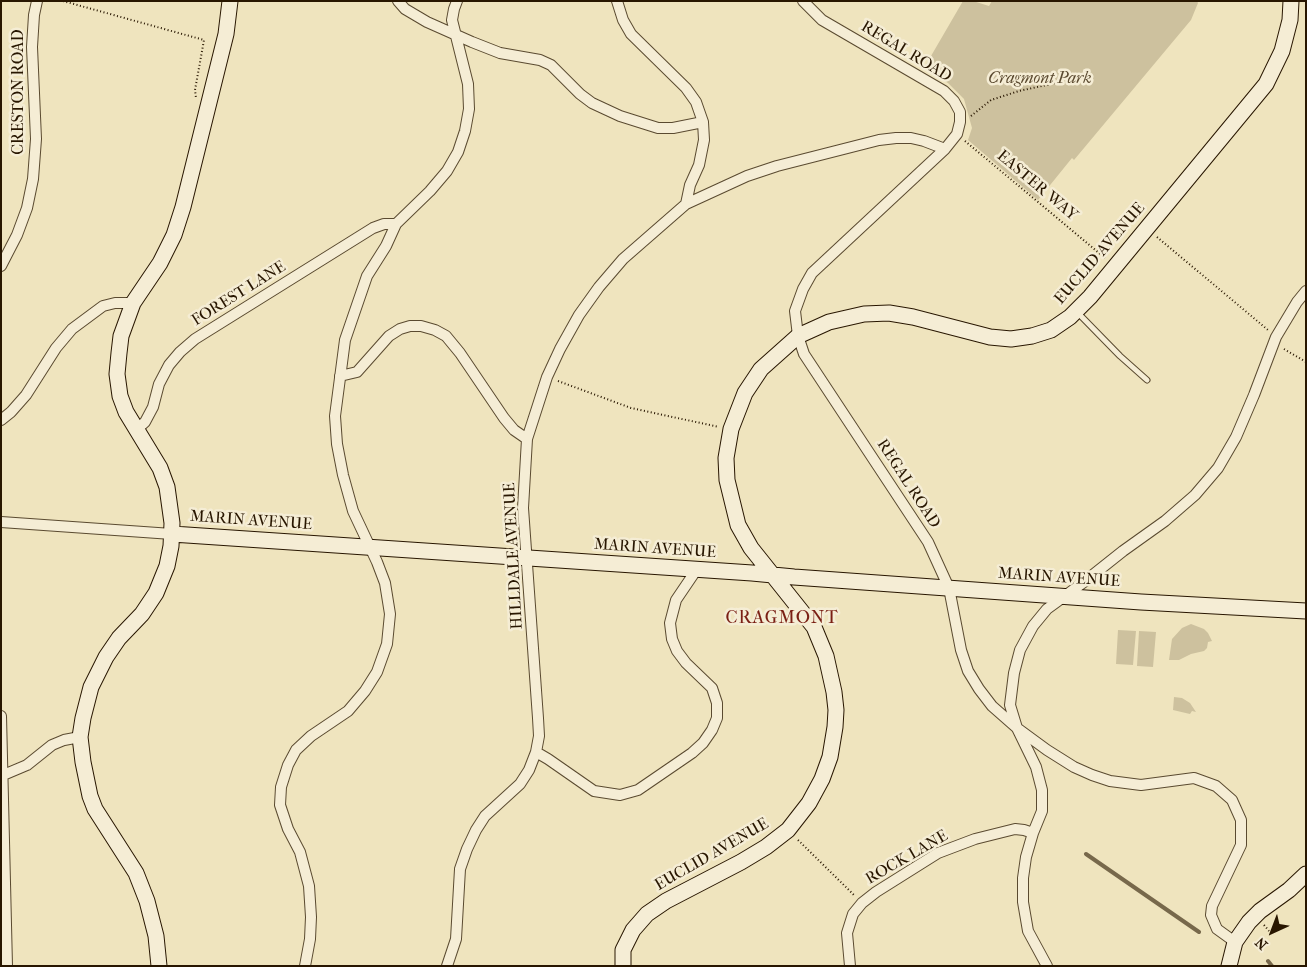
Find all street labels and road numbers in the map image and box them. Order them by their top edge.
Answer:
street label: REGAL ROAD [857,17,955,87]
street label: CRESTON ROAD [9,29,29,155]
street label: EASTER WAY [993,147,1081,225]
street label: EUCLID AVENUE [1051,199,1149,309]
street label: FOREST LANE [188,257,290,331]
street label: REGAL ROAD [872,436,944,532]
street label: HILLDALE AVENUE [501,482,527,630]
street label: MARIN AVENUE [189,507,313,535]
street label: MARIN AVENUE [593,535,717,563]
street label: MARIN AVENUE [997,564,1121,592]
street label: EUCLID AVENUE [652,815,772,895]
street label: ROCK LANE [862,827,952,889]

